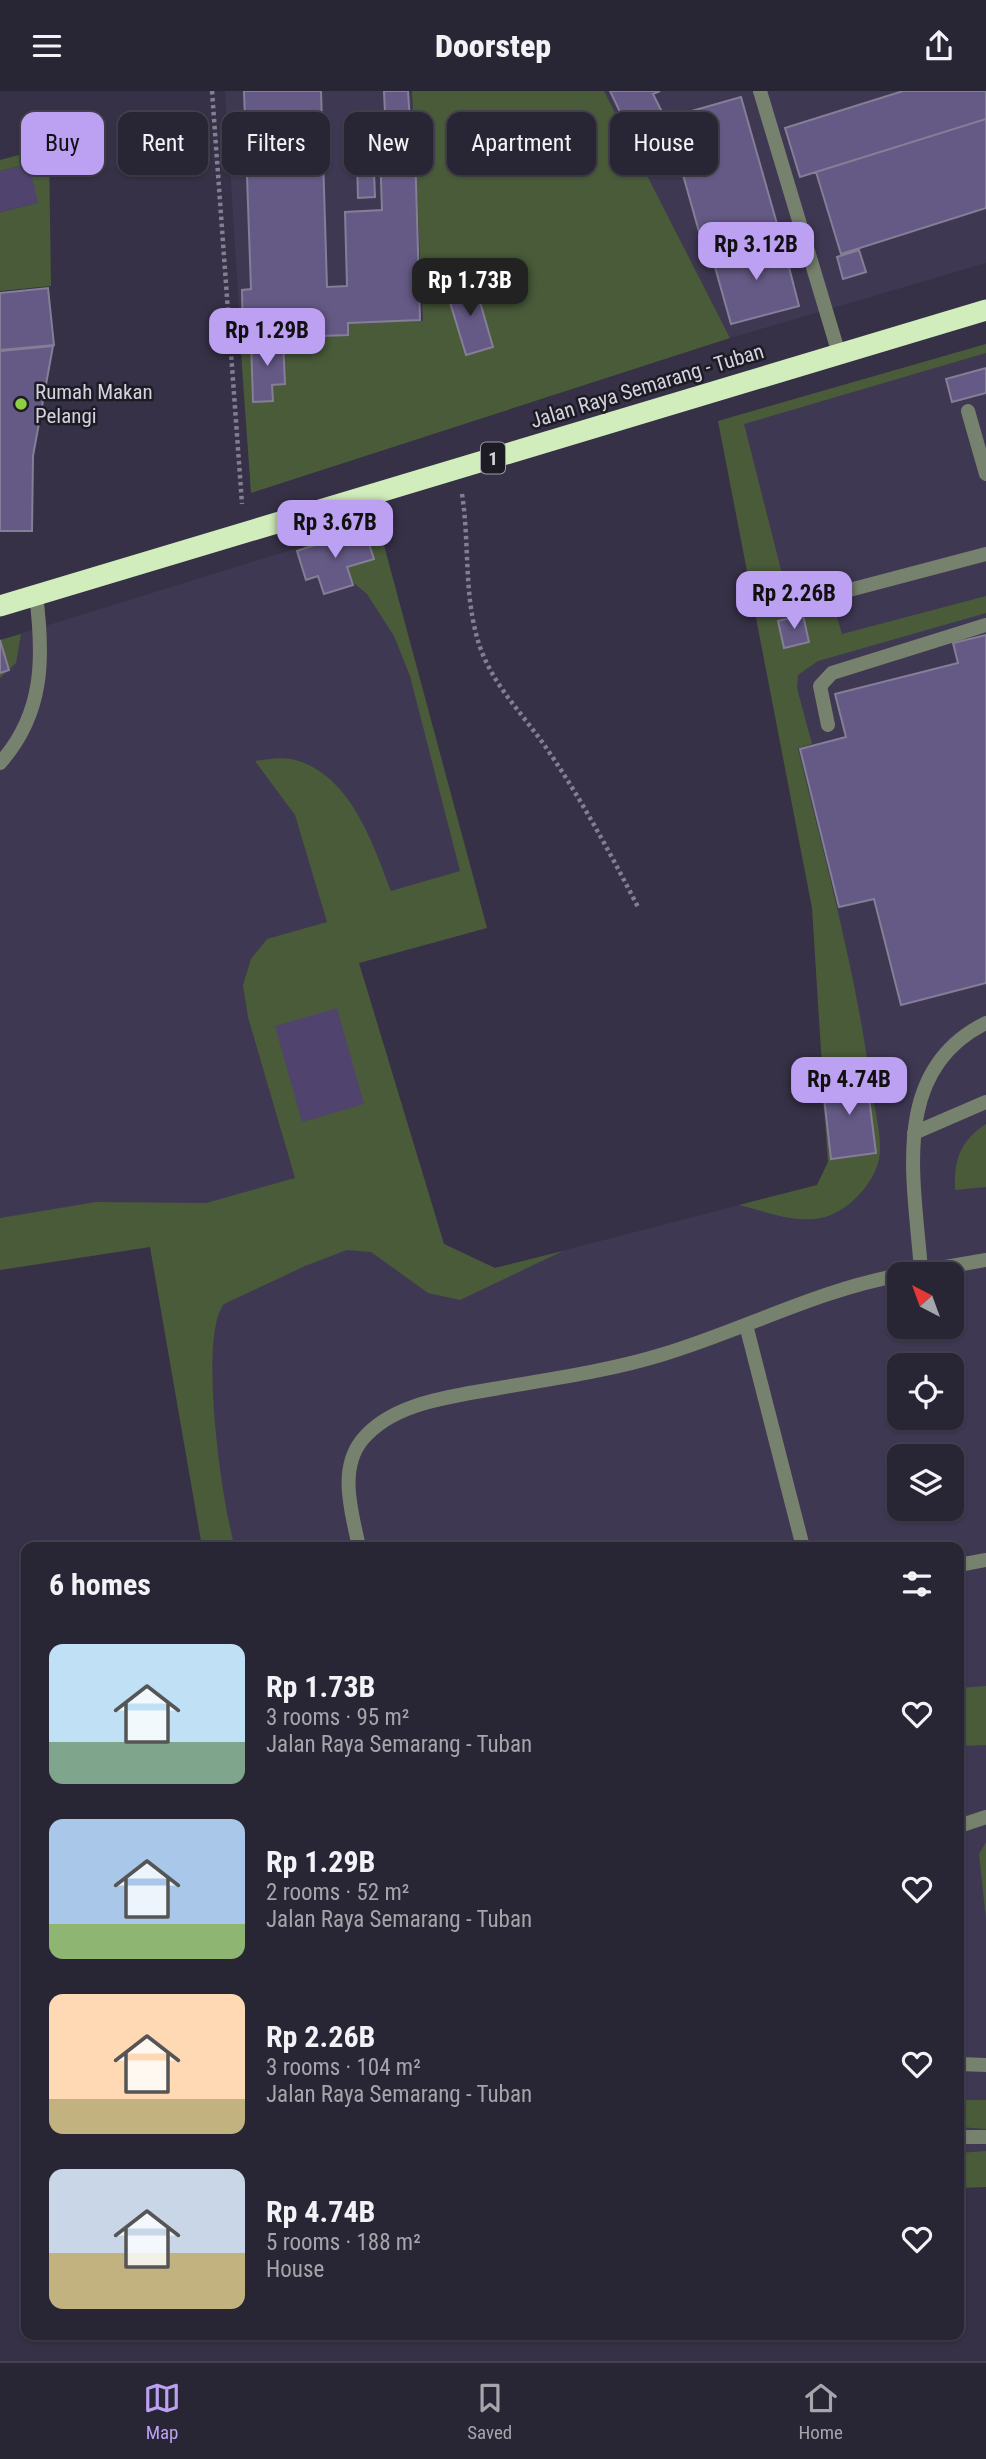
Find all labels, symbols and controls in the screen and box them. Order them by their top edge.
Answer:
icon: menu [28,27,66,65]
text: Doorstep [435,27,551,65]
icon: share [920,27,958,65]
chip: Buy [21,112,104,175]
chip: Rent [118,112,208,175]
chip: Filters [222,112,330,175]
chip: New [344,112,433,175]
chip: Apartment [447,112,596,175]
chip: House [610,112,718,175]
pin: Rp 3.12B [684,223,828,282]
text: Rp 3.12B [714,231,798,258]
pin: Rp 1.73B [398,259,542,318]
text: Rp 1.73B [428,267,512,294]
pin: Rp 1.29B [195,309,339,368]
text: Rp 1.29B [225,317,309,344]
street label: Jalan Raya Semarang - Tuban [527,339,767,433]
place label: Rumah Makan Pelangi [35,380,153,428]
marker: Rumah Makan Pelangi [13,396,29,412]
road number: 1 [481,443,505,473]
pin: Rp 3.67B [263,501,407,560]
text: Rp 3.67B [293,509,377,536]
pin: Rp 2.26B [722,571,866,631]
text: Rp 2.26B [752,580,836,607]
pin: Rp 4.74B [777,1058,921,1117]
text: Rp 4.74B [807,1066,891,1093]
north arrow [887,1262,964,1339]
map controls [887,1262,964,1521]
button: locate [887,1353,964,1430]
button: layers [887,1444,964,1521]
icon: filters [898,1565,936,1603]
text: 6 homes [49,1567,151,1602]
text: Rp 1.73B [266,1669,375,1704]
icon: home [105,1672,189,1756]
icon: heart [898,1695,936,1733]
text: 3 rooms · 95 m² [266,1704,409,1731]
text: Jalan Raya Semarang - Tuban [266,1731,532,1758]
text: Rp 1.29B [266,1844,375,1879]
icon: home [105,1847,189,1931]
icon: heart [898,1870,936,1908]
text: 2 rooms · 52 m² [266,1879,409,1906]
text: Jalan Raya Semarang - Tuban [266,1906,532,1933]
text: Rp 2.26B [266,2019,375,2054]
icon: home [105,2022,189,2106]
icon: heart [898,2045,936,2083]
text: 3 rooms · 104 m² [266,2054,421,2081]
text: Jalan Raya Semarang - Tuban [266,2081,532,2108]
text: Rp 4.74B [266,2194,375,2229]
icon: home [105,2197,189,2281]
icon: heart [898,2220,936,2258]
text: 5 rooms · 188 m² [266,2229,421,2256]
text: House [266,2256,324,2283]
tab: Map [143,2379,181,2444]
tab: Saved [467,2379,512,2444]
tab: Home [798,2379,843,2444]

